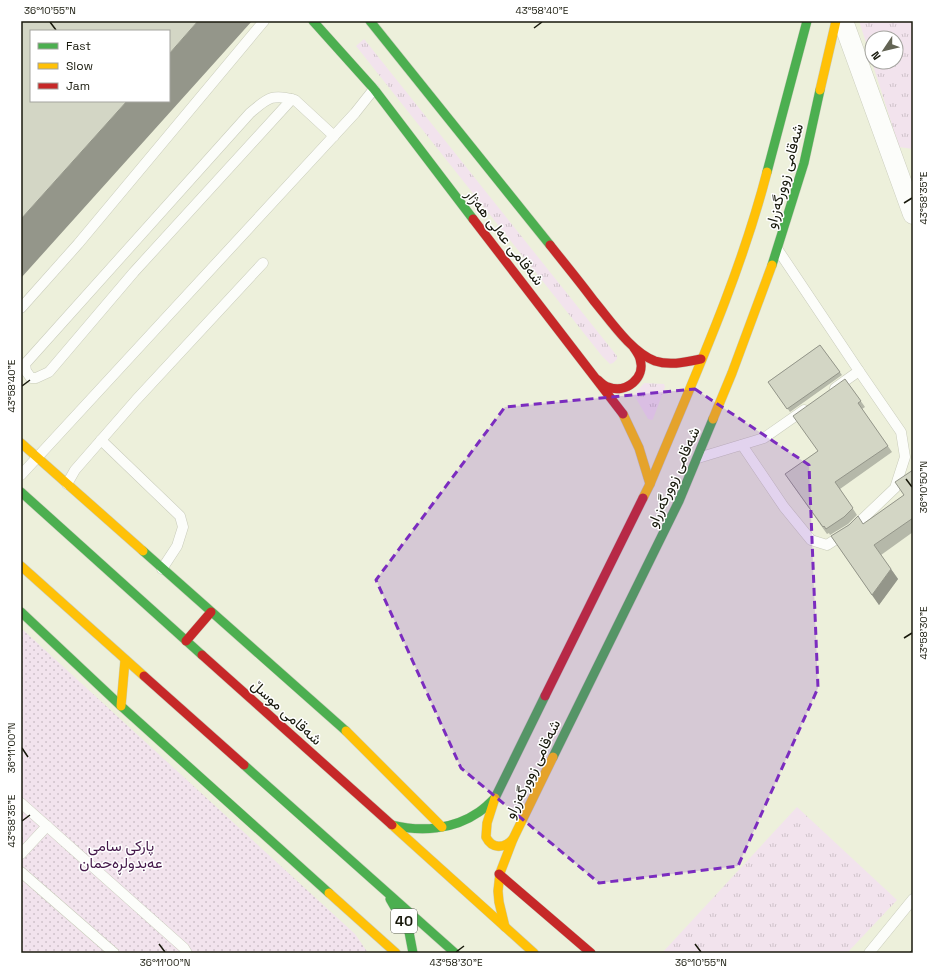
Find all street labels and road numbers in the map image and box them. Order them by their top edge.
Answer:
street label: شەقامی زوورگەزراو [761,121,808,231]
street label: شەقامی عەلی هەژار [460,184,549,290]
street label: شەقامی زوورگەزراو [642,424,705,531]
street label: شەقامی موسڵ [247,675,326,750]
street label: شەقامی زوورگەزراو [500,716,565,822]
road number: 40 [391,909,417,933]

